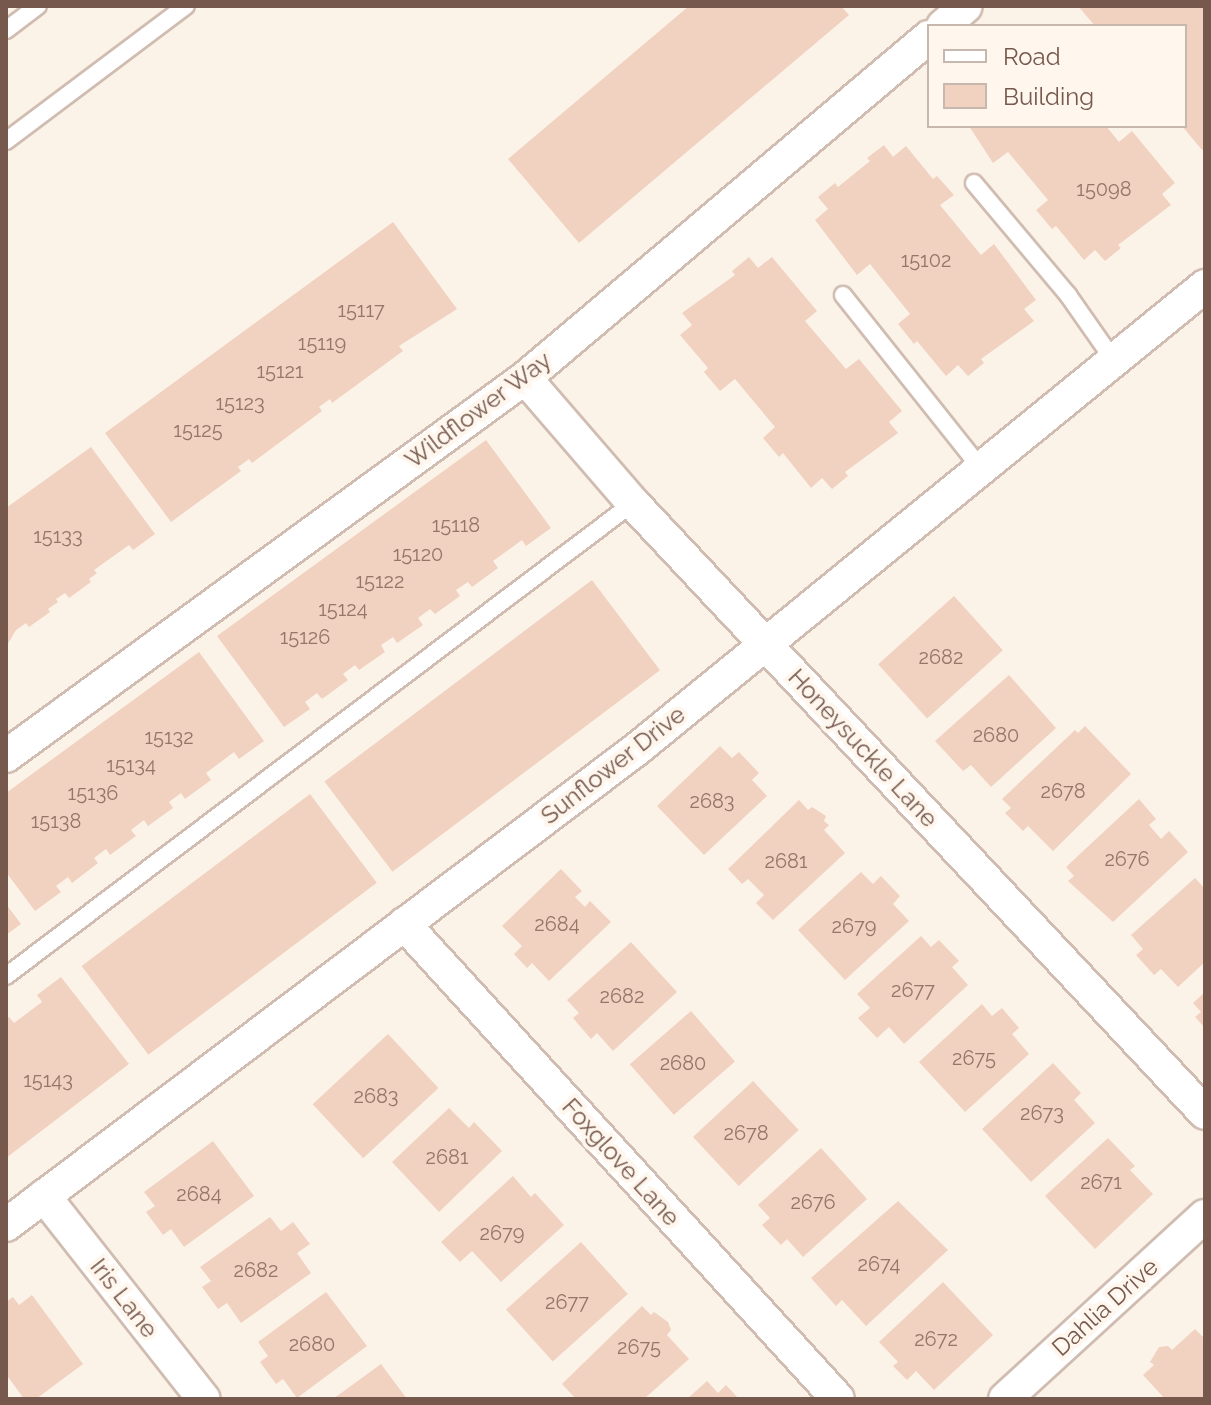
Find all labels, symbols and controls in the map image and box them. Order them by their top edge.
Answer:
legend [927,24,1187,128]
text: Road [1003,42,1061,71]
text: Building [1003,82,1094,111]
house number: 15098 [1076,177,1132,201]
house number: 15102 [901,248,951,272]
house number: 15117 [337,298,385,322]
house number: 15119 [298,331,346,355]
street label: Wildflower Way [399,345,557,475]
house number: 15121 [257,359,303,383]
house number: 15123 [215,391,265,415]
house number: 15125 [173,418,223,442]
house number: 15118 [432,513,480,537]
house number: 15133 [33,524,83,548]
house number: 15120 [393,542,443,566]
house number: 15122 [356,569,404,593]
house number: 15124 [318,597,368,621]
house number: 15126 [280,625,330,649]
house number: 2682 [919,645,963,669]
street label: Honeysuckle Lane [782,663,944,833]
street label: Sunflower Drive [535,700,691,830]
house number: 2680 [973,723,1019,747]
house number: 15132 [144,725,194,749]
house number: 15134 [106,753,156,777]
house number: 2678 [1040,779,1086,803]
house number: 15136 [68,781,118,805]
house number: 2683 [689,789,735,813]
house number: 15138 [31,809,81,833]
house number: 2676 [1104,847,1150,871]
house number: 2681 [765,849,807,873]
house number: 2684 [534,912,580,936]
house number: 2679 [832,914,876,938]
house number: 2677 [891,978,935,1002]
house number: 2682 [600,984,644,1008]
house number: 2675 [952,1046,996,1070]
house number: 2680 [660,1051,706,1075]
house number: 15143 [23,1068,73,1092]
house number: 2683 [353,1084,399,1108]
street label: Foxglove Lane [556,1092,686,1232]
house number: 2673 [1020,1101,1064,1125]
house number: 2678 [723,1121,769,1145]
house number: 2681 [426,1145,468,1169]
house number: 2671 [1080,1170,1122,1194]
house number: 2684 [176,1182,222,1206]
house number: 2676 [790,1190,836,1214]
house number: 2679 [480,1221,524,1245]
house number: 2674 [857,1252,901,1276]
street label: Dahlia Drive [1046,1252,1164,1362]
street label: Iris Lane [84,1253,164,1343]
house number: 2682 [234,1258,278,1282]
house number: 2677 [545,1290,589,1314]
house number: 2672 [914,1327,958,1351]
house number: 2680 [289,1332,335,1356]
house number: 2675 [617,1335,661,1359]

